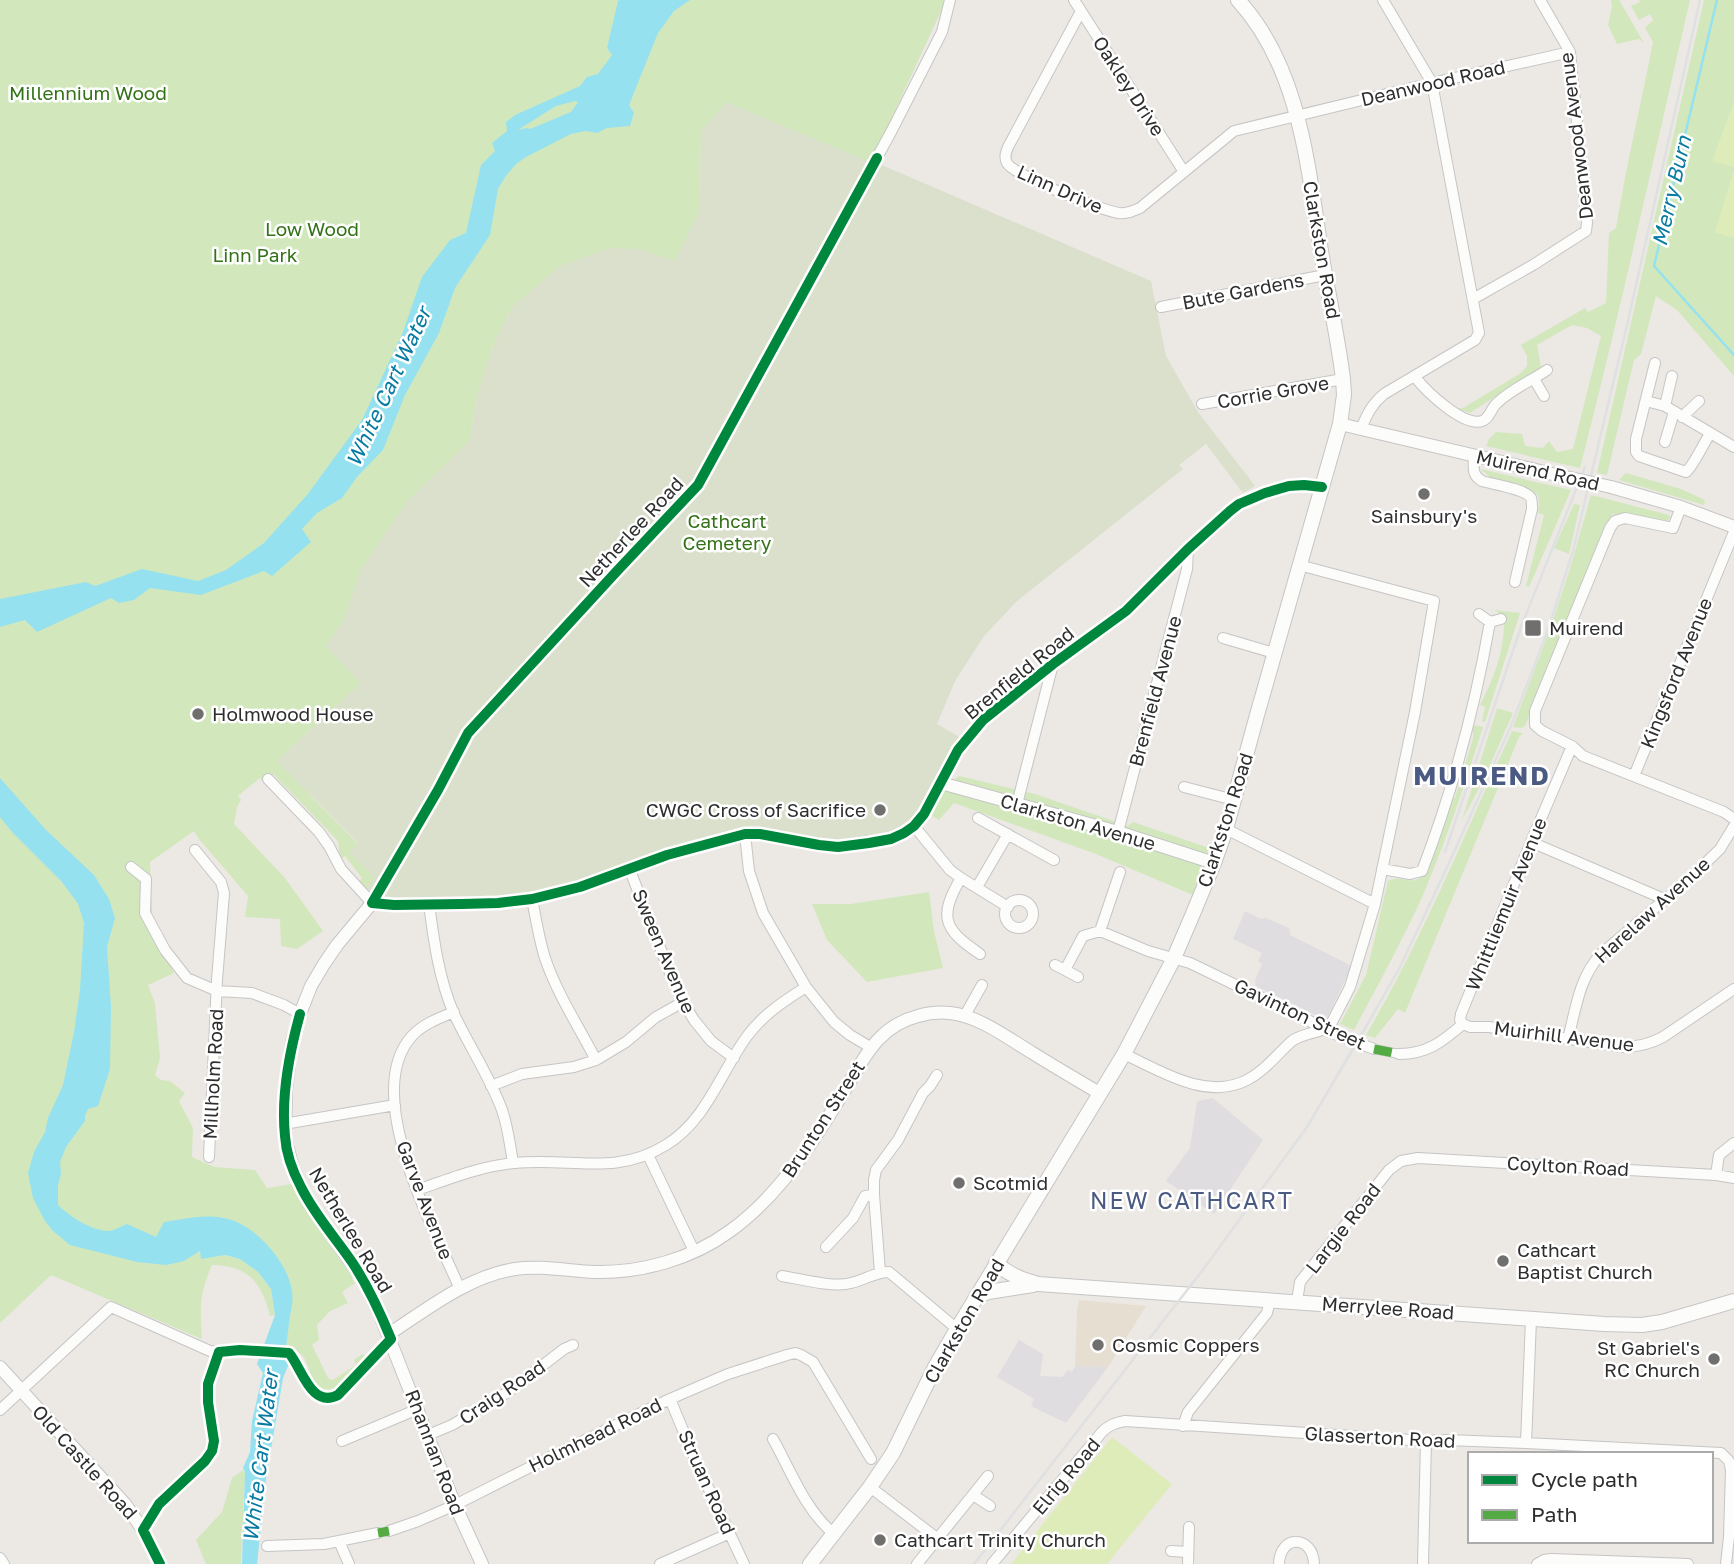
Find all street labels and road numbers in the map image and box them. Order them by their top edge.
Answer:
street label: Oakley Drive [1089,31,1170,140]
street label: Deanwood Avenue [1554,51,1597,221]
street label: Deanwood Road [1358,55,1507,110]
street label: Linn Drive [1014,160,1107,218]
street label: Clarkston Road [1299,179,1346,321]
street label: Bute Gardens [1180,267,1306,314]
street label: Corrie Grove [1215,370,1331,413]
street label: Muirend Road [1474,444,1602,495]
street label: Netherlee Road [574,472,688,592]
street label: Kingsford Avenue [1635,594,1716,752]
street label: Brenfield Avenue [1123,613,1186,769]
street label: Brenfield Road [959,621,1078,724]
street label: Clarkston Road [1192,750,1257,890]
street label: Clarkston Avenue [998,788,1158,855]
street label: Whittliemuir Avenue [1460,814,1551,994]
street label: Harelaw Avenue [1589,852,1714,967]
street label: Sween Avenue [628,885,701,1016]
street label: Gavinton Street [1231,973,1370,1054]
street label: Millholm Road [198,1008,227,1140]
street label: Muirhill Avenue [1493,1015,1635,1056]
street label: Brunton Street [776,1056,869,1182]
street label: Garve Avenue [392,1137,459,1262]
street label: Coylton Road [1506,1151,1630,1180]
street label: Netherlee Road [305,1163,398,1297]
street label: Largie Road [1300,1178,1385,1277]
street label: Clarkston Road [919,1254,1009,1387]
street label: Merrylee Road [1321,1291,1455,1324]
street label: Craig Road [454,1354,549,1429]
street label: Rhannan Road [401,1386,470,1518]
street label: Holmhead Road [524,1392,665,1477]
street label: Old Castle Road [28,1400,143,1524]
street label: Glasserton Road [1304,1421,1456,1452]
street label: Struan Road [674,1426,741,1538]
street label: Elrig Road [1027,1433,1104,1519]

